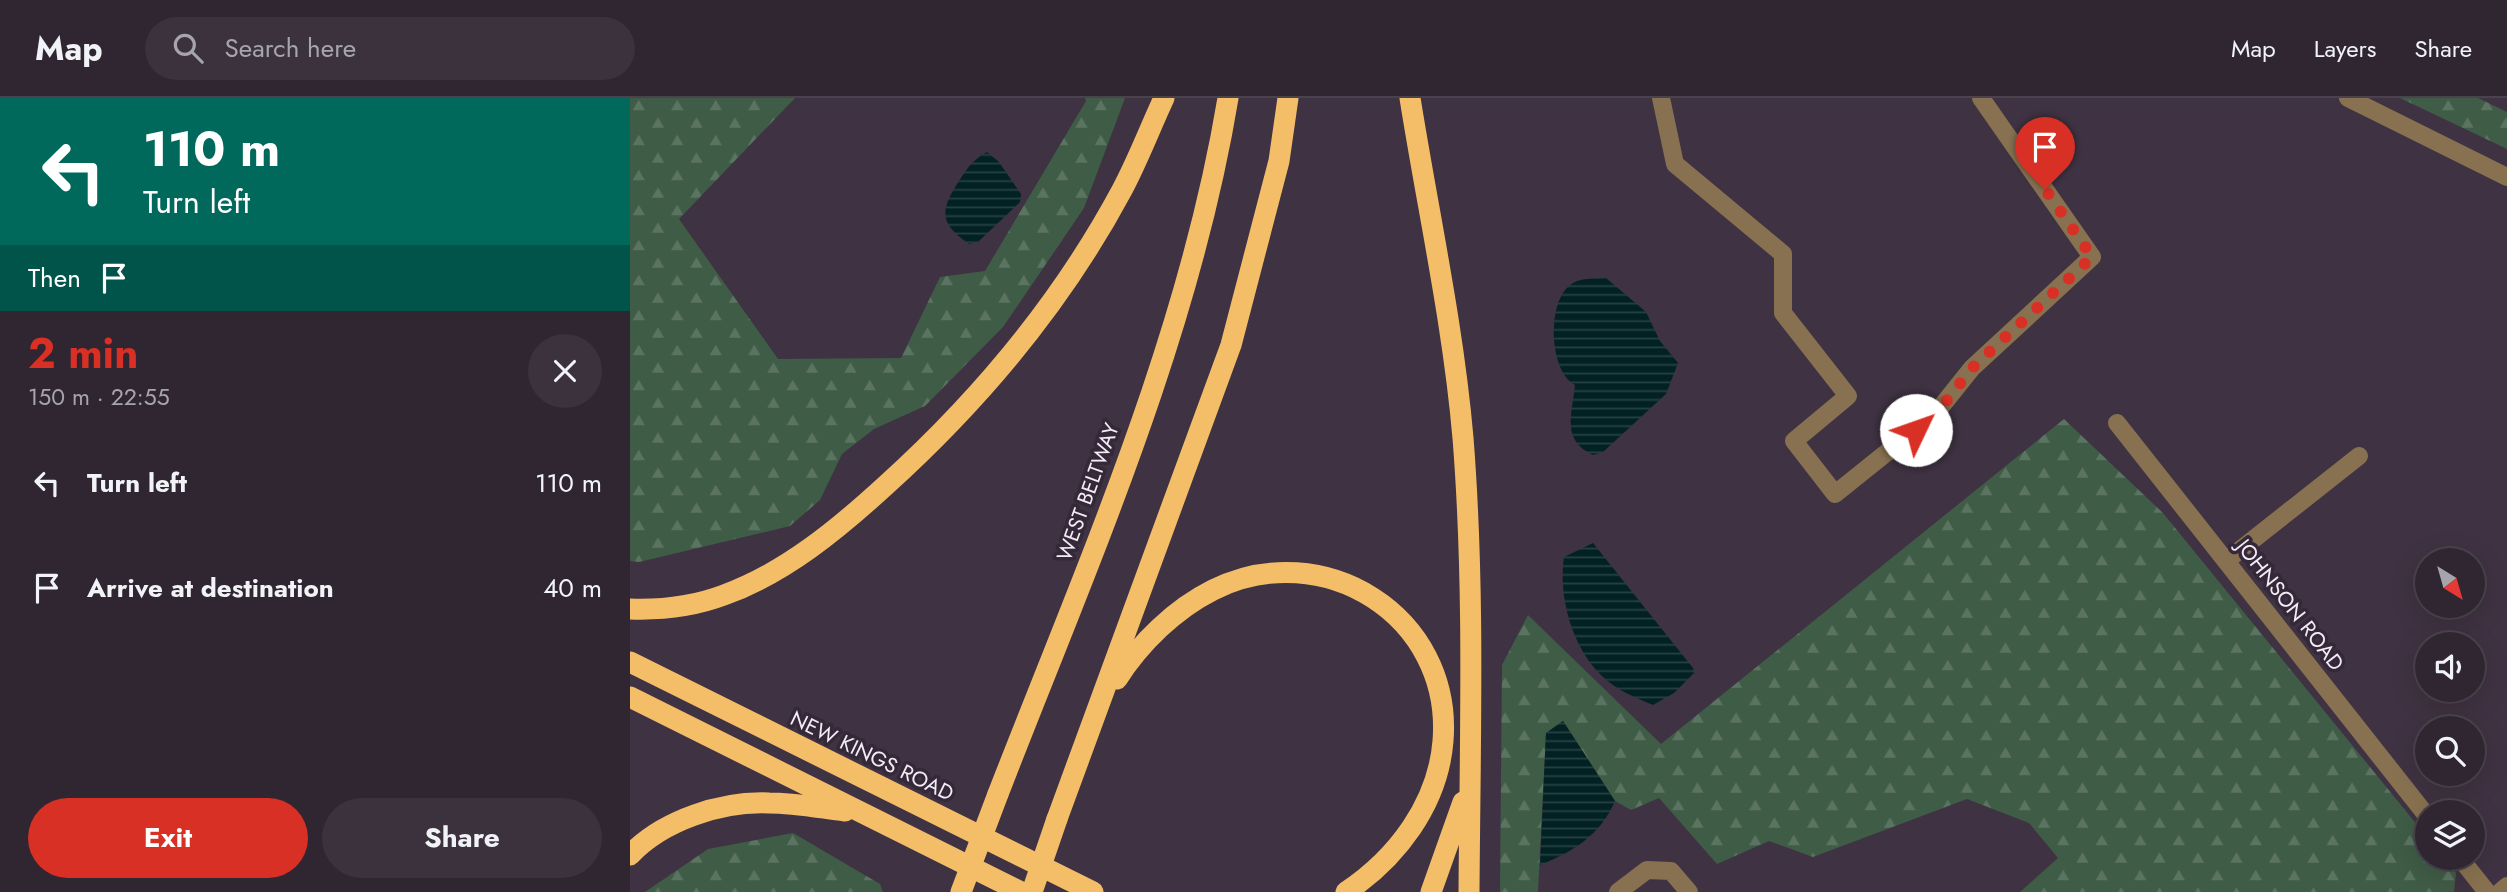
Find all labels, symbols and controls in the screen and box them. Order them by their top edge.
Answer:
search box [145,17,635,80]
text: Map [35,25,103,72]
icon: search [169,29,207,67]
text: Search here [225,29,356,67]
text: Map [2231,31,2276,66]
text: Layers [2314,31,2376,66]
text: Share [2414,31,2472,66]
text: 110 m [143,114,280,184]
pin [2015,117,2075,189]
icon: left [28,126,119,217]
icon: arrive [2026,128,2064,166]
text: Turn left [143,179,250,225]
text: Then [28,259,81,297]
icon: arrive [95,259,133,297]
text: 2 min [28,323,138,384]
button: close [528,334,602,408]
text: 150 m · 22:55 [28,380,170,414]
position arrow [1879,393,1953,467]
street label: WEST BELTWAY [1049,419,1127,565]
icon: left [28,464,66,502]
text: Turn left [87,464,187,502]
text: 110 m [535,464,602,502]
street label: JOHNSON ROAD [2227,531,2351,677]
north arrow [2415,548,2485,618]
map controls [2415,548,2485,870]
icon: arrive [28,569,66,607]
text: Arrive at destination [87,569,334,607]
text: 40 m [543,569,602,607]
button: sound [2415,632,2485,702]
street label: NEW KINGS ROAD [785,703,959,809]
button: search [2415,716,2485,786]
button: Exit [28,798,308,878]
button: Share [322,798,602,878]
button: layers [2415,800,2485,870]

